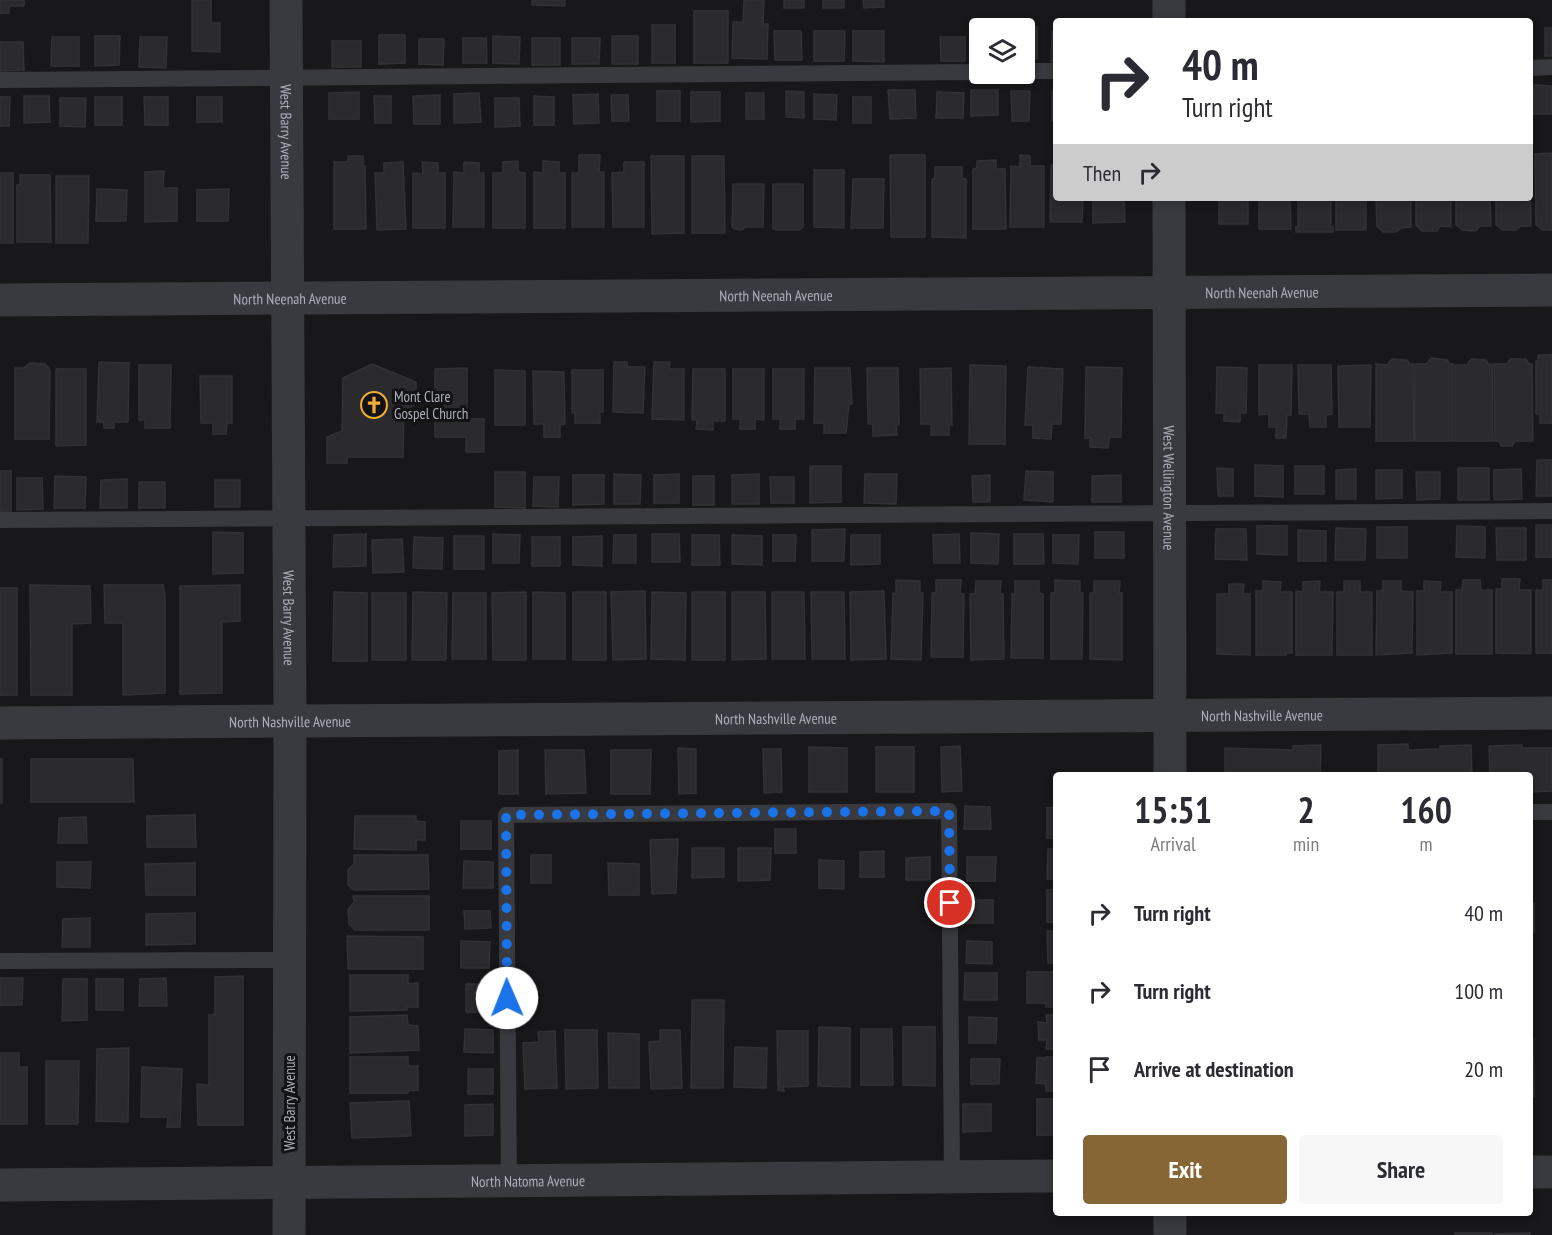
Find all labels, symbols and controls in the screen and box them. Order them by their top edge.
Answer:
map controls [969,18,1035,84]
button: layers [969,18,1035,84]
text: 40 m [1182,37,1259,92]
icon: right [1083,42,1161,120]
street label: West Barry Avenue [277,84,296,180]
text: Turn right [1182,90,1273,124]
icon: right [1133,156,1166,189]
text: Then [1083,159,1121,187]
street label: North Neenah Avenue [1205,282,1319,302]
street label: North Neenah Avenue [719,285,833,305]
street label: North Neenah Avenue [233,288,347,308]
place label: Mont Clare Gospel Church [394,387,468,423]
church icon: Mont Clare Gospel Church [359,390,389,420]
street label: West Wellington Avenue [1160,426,1179,550]
street label: West Barry Avenue [280,570,299,666]
street label: North Nashville Avenue [1201,705,1323,725]
street label: North Nashville Avenue [715,708,837,728]
street label: North Nashville Avenue [229,711,351,731]
text: 15:51 [1134,786,1212,833]
text: 2 [1297,786,1315,833]
text: 160 [1400,786,1452,833]
text: Arrival [1150,831,1196,857]
text: min [1293,831,1319,857]
text: m [1420,831,1433,857]
pin [924,877,975,928]
icon: arrive [933,886,966,919]
icon: right [1083,897,1116,930]
text: Turn right [1134,899,1211,927]
text: 40 m [1464,899,1503,927]
position arrow [475,966,539,1030]
icon: right [1083,975,1116,1008]
text: Turn right [1134,977,1211,1005]
text: 100 m [1454,977,1503,1005]
icon: arrive [1083,1053,1116,1086]
street label: West Barry Avenue [280,1055,299,1151]
text: Arrive at destination [1134,1055,1294,1083]
text: 20 m [1464,1055,1503,1083]
button: Exit [1083,1135,1287,1204]
button: Share [1299,1135,1503,1204]
street label: North Natoma Avenue [471,1171,585,1190]

